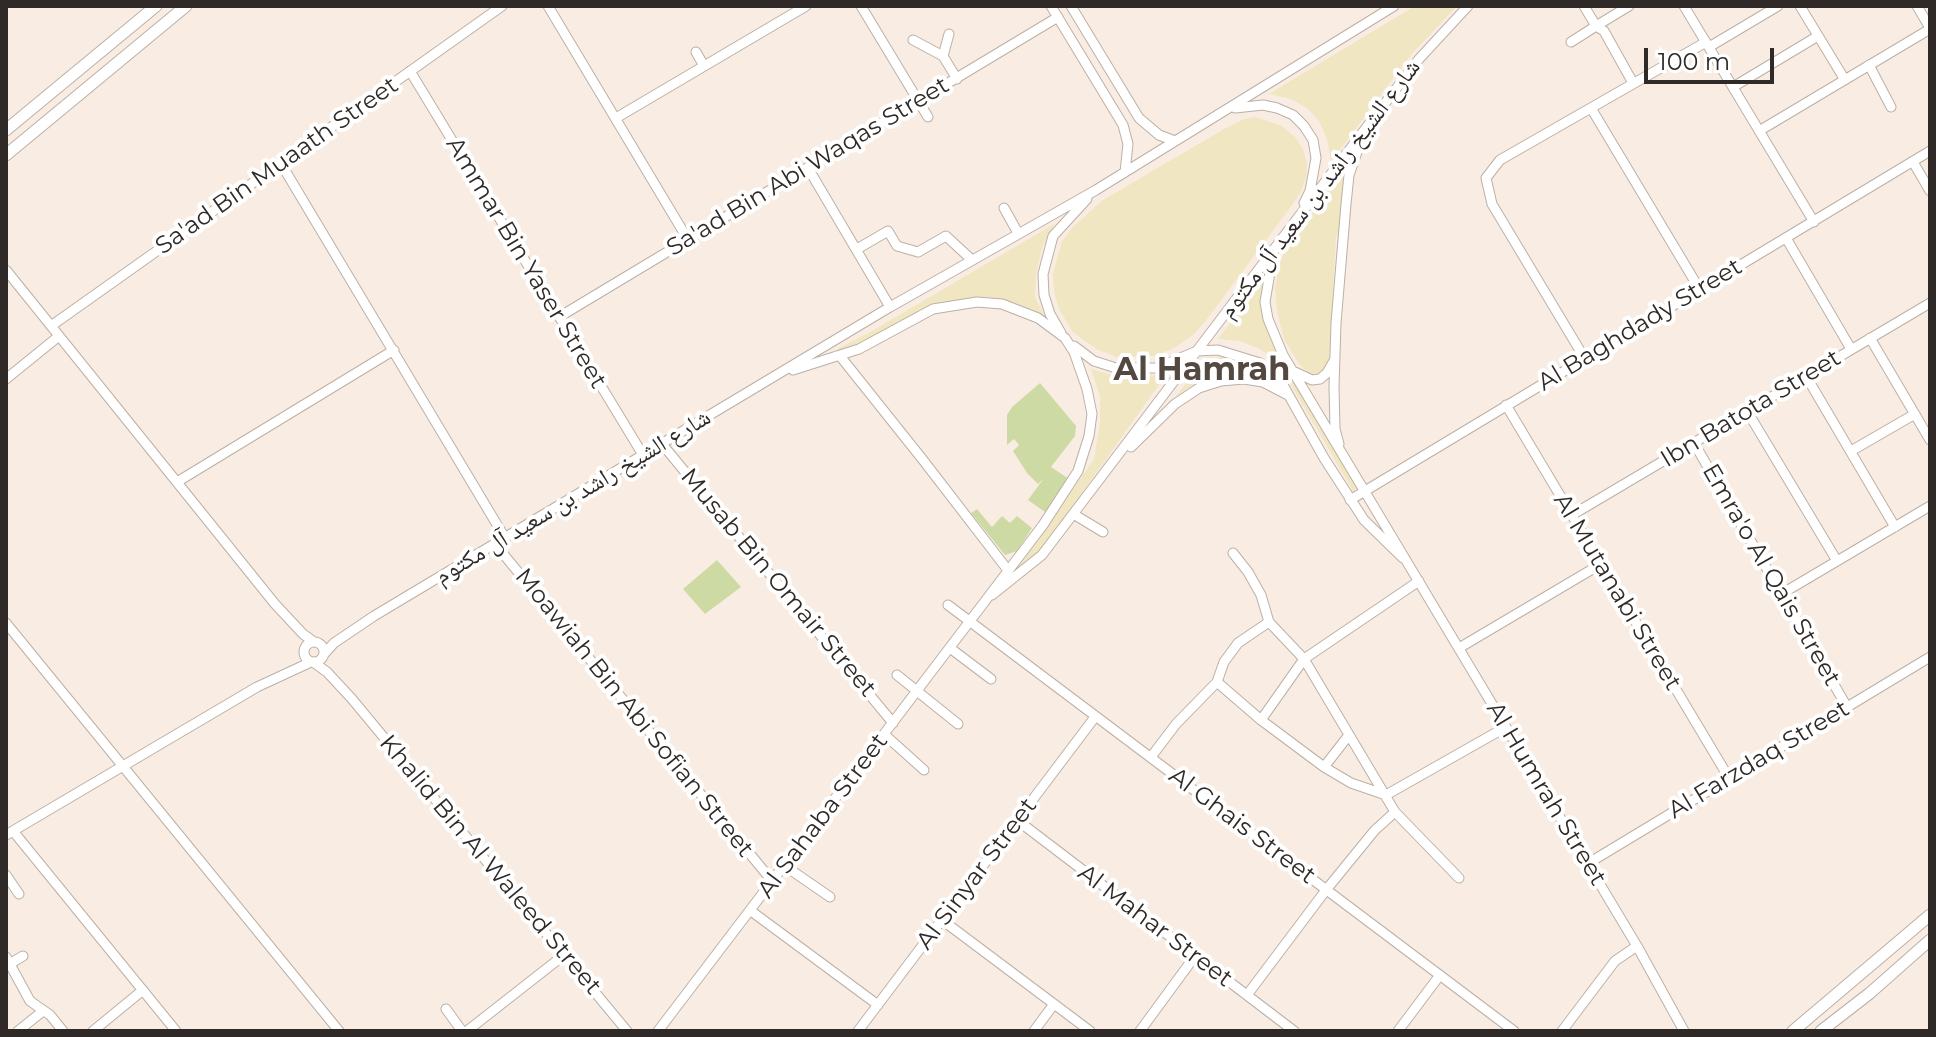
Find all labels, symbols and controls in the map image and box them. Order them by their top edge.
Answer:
scale bar [1648,32,1778,82]
text: 100 m [1658,47,1730,76]
street label: شارع الشيخ راشد بن سعيد آل مكتوم [1213,54,1427,324]
street label: Sa'ad Bin Muaath Street [150,71,404,261]
street label: Sa'ad Bin Abi Waqas Street [662,71,954,263]
street label: Ammar Bin Yaser Street [440,132,612,394]
street label: Al Baghdady Street [1533,253,1747,397]
street label: Ibn Batota Street [1656,344,1846,474]
district label: Al Hamrah [1114,352,1290,390]
street label: شارع الشيخ راشد بن سعيد آل مكتوم [430,403,716,591]
street label: Emra'o Al Qais Street [1696,459,1846,691]
street label: Musab Bin Omair Street [674,463,882,703]
street label: Al Mutanabi Street [1547,488,1687,696]
street label: Moawiah Bin Abi Sofian Street [509,563,759,863]
street label: Al Farzdaq Street [1663,695,1855,825]
street label: Al Humrah Street [1480,697,1612,891]
street label: Al Sahaba Street [752,728,894,904]
street label: Khalid Bin Al Waleed Street [373,729,607,1001]
street label: Al Ghais Street [1163,762,1321,890]
street label: Al Sinyar Street [911,793,1043,955]
street label: Al Mahar Street [1072,859,1238,993]

